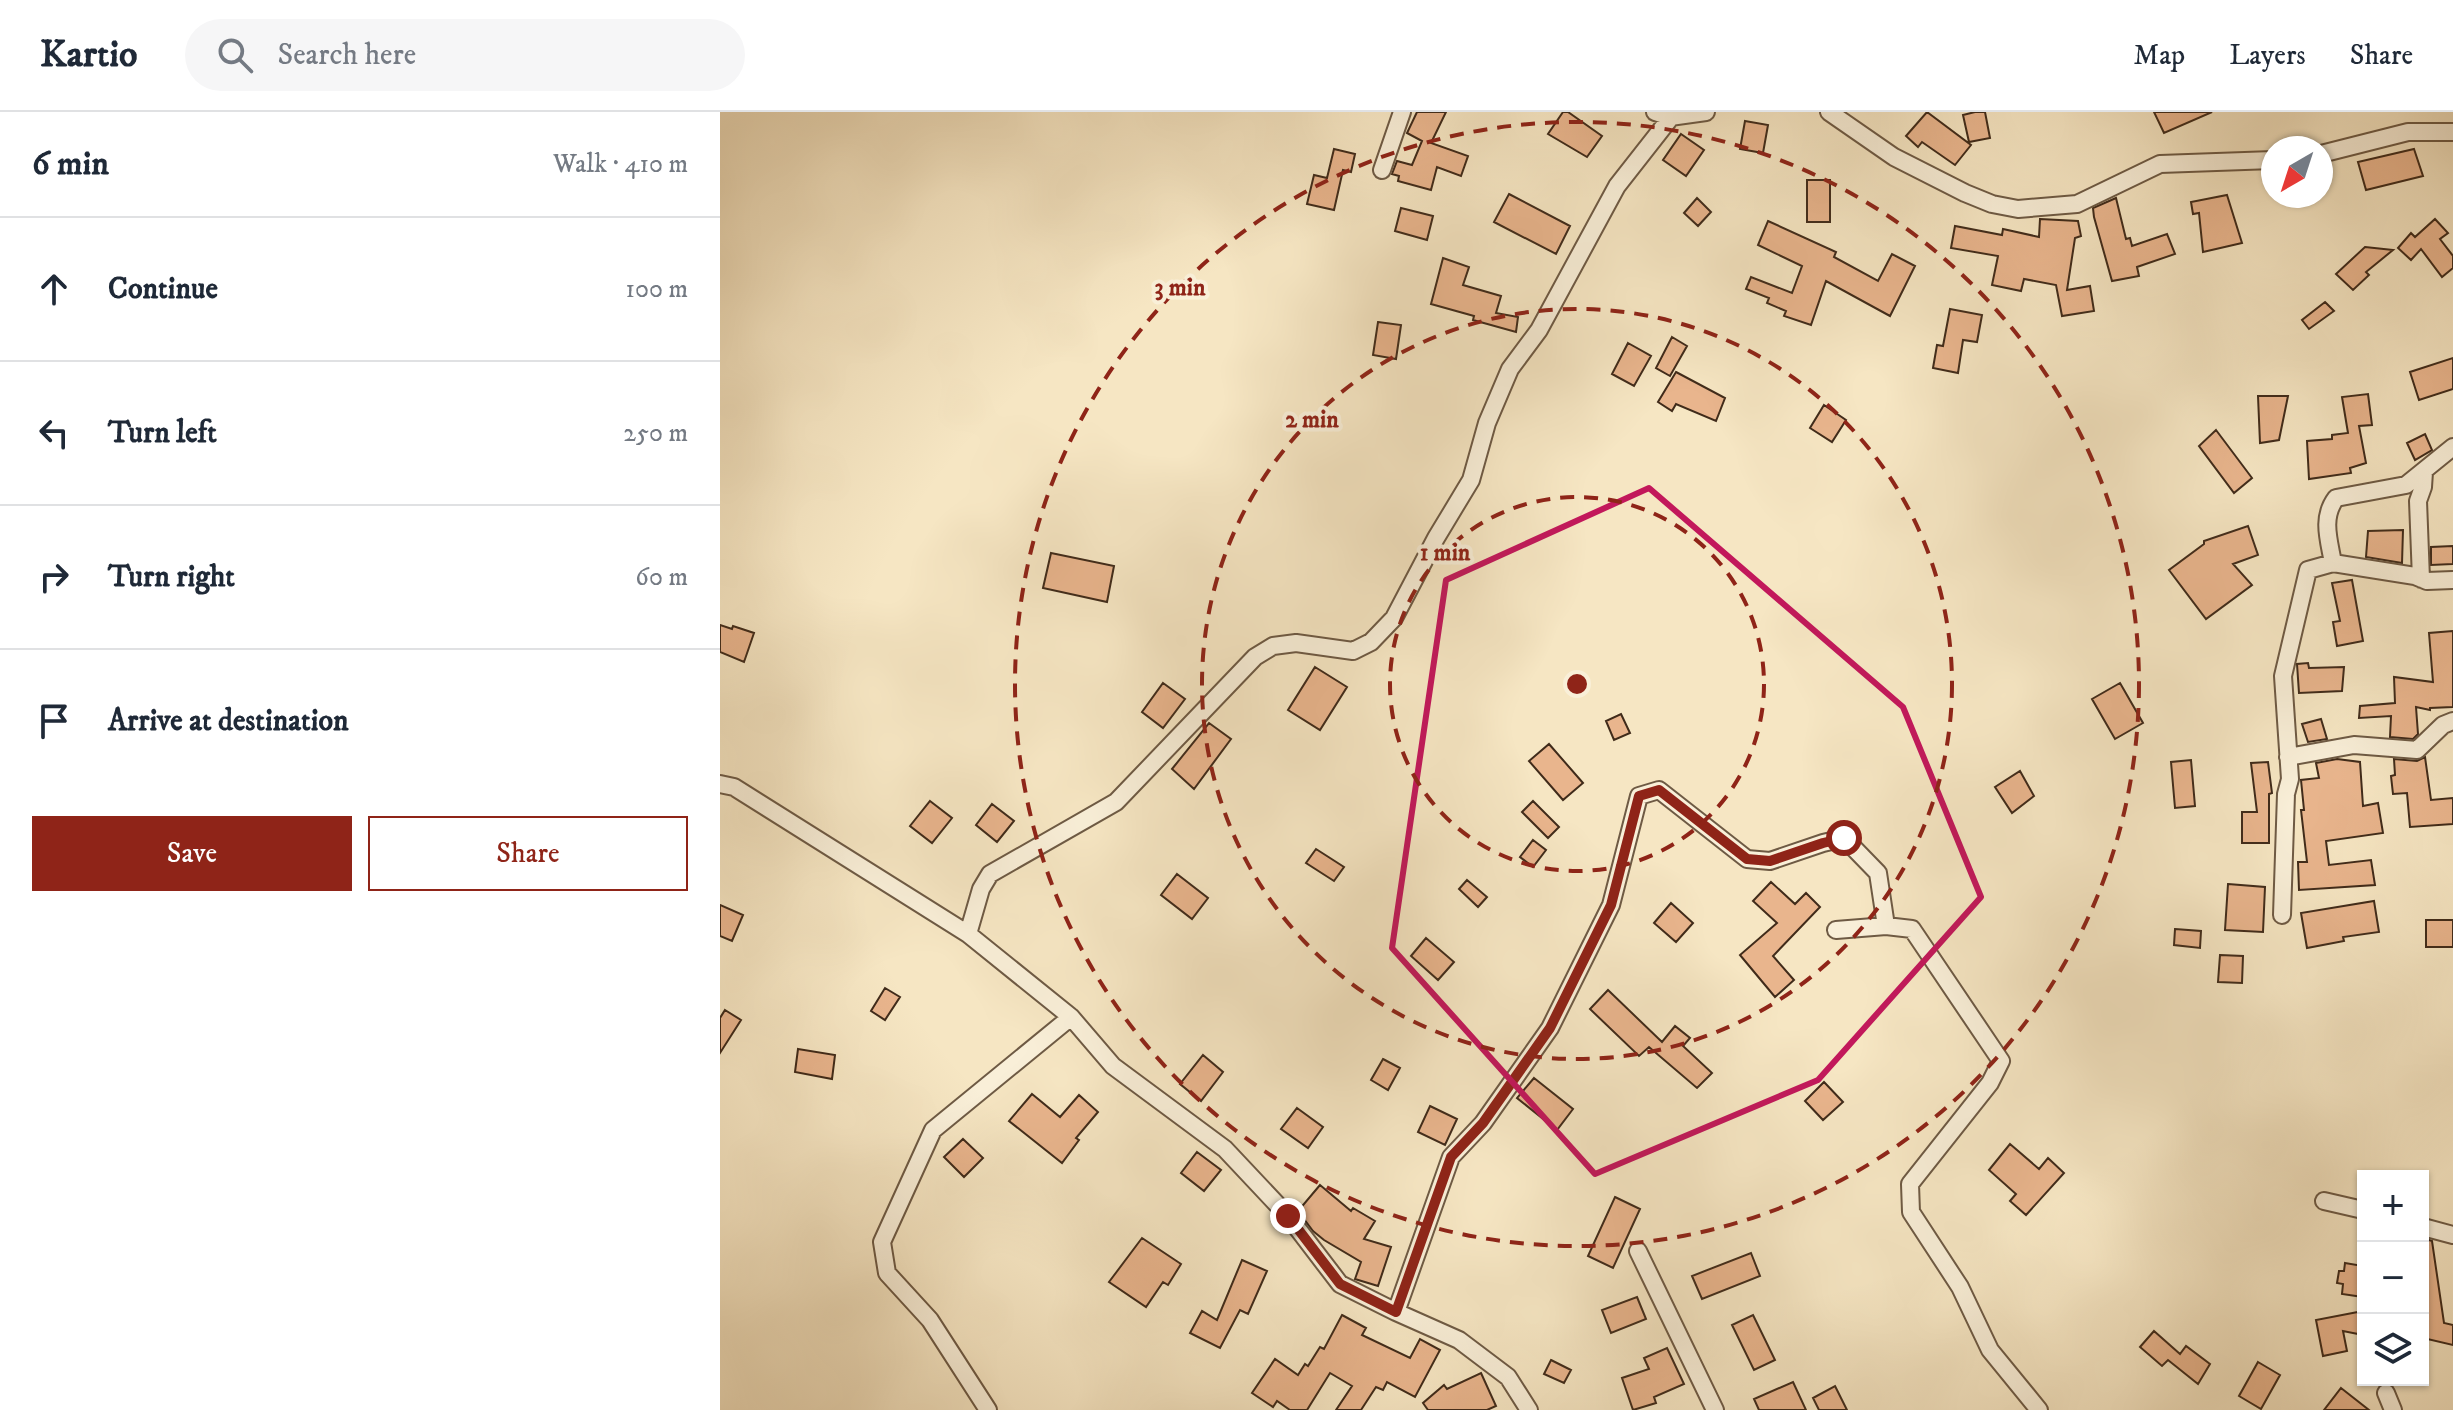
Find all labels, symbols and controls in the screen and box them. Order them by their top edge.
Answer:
search box [185,19,745,91]
text: Kartio [40,31,137,79]
icon: search [213,33,257,77]
text: Search here [277,37,416,74]
text: Map [2134,38,2185,73]
text: Layers [2229,38,2306,73]
text: Share [2350,38,2413,73]
north arrow [2261,136,2333,208]
text: 6 min [32,143,109,185]
text: Walk · 410 m [553,148,688,181]
icon: ahead [32,267,76,311]
text: Continue [108,271,218,308]
text: 100 m [625,273,688,306]
text: 3 min [1155,273,1206,303]
text: 2 min [1285,405,1339,435]
icon: left [32,411,76,455]
text: Turn left [108,415,217,452]
text: 250 m [623,417,688,450]
text: 1 min [1420,538,1471,568]
icon: right [32,555,76,599]
text: Turn right [108,559,235,596]
text: 60 m [635,561,688,594]
centre of rings [1563,670,1591,698]
icon: arrive [32,699,76,743]
text: Arrive at destination [108,703,349,740]
button: Save [32,816,352,891]
button: Share [368,816,688,891]
route start [1826,820,1862,856]
map controls [2357,1170,2429,1386]
button: + [2357,1170,2429,1242]
route end [1270,1198,1306,1234]
button: − [2357,1242,2429,1314]
button: layers [2357,1314,2429,1386]

